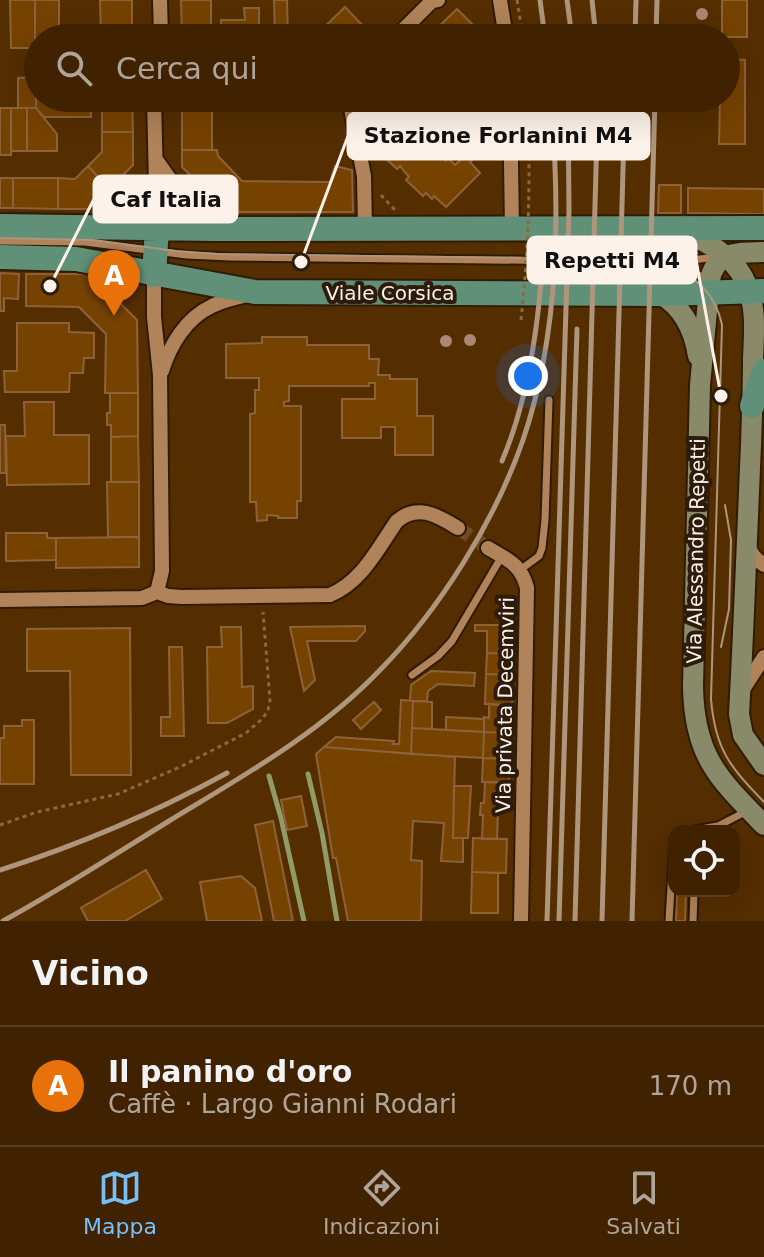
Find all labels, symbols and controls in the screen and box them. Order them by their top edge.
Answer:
search box [24,24,740,112]
icon: search [52,46,96,90]
text: Cerca qui [116,51,258,86]
callout: Stazione Forlanini M4 [348,113,649,159]
text: Stazione Forlanini M4 [364,123,632,148]
callout: Caf Italia [94,176,237,222]
text: Caf Italia [110,187,222,212]
callout: Repetti M4 [528,237,696,283]
text: Repetti M4 [544,248,680,273]
pin: A [88,250,140,316]
street label: Viale Corsica [326,281,454,305]
your location [508,356,548,396]
street label: Via Alessandro Repetti [682,438,710,664]
street label: Via privata Decemviri [491,597,519,813]
map controls [668,825,740,897]
button: locate [668,825,740,897]
text: Vicino [32,953,149,993]
text: Il panino d'oro [108,1054,352,1089]
text: A [48,1071,68,1101]
text: 170 m [649,1071,732,1101]
text: Caffè · Largo Gianni Rodari [108,1089,457,1119]
tab: Mappa [83,1166,157,1239]
tab: Indicazioni [323,1166,440,1239]
tab: Salvati [606,1166,681,1239]

